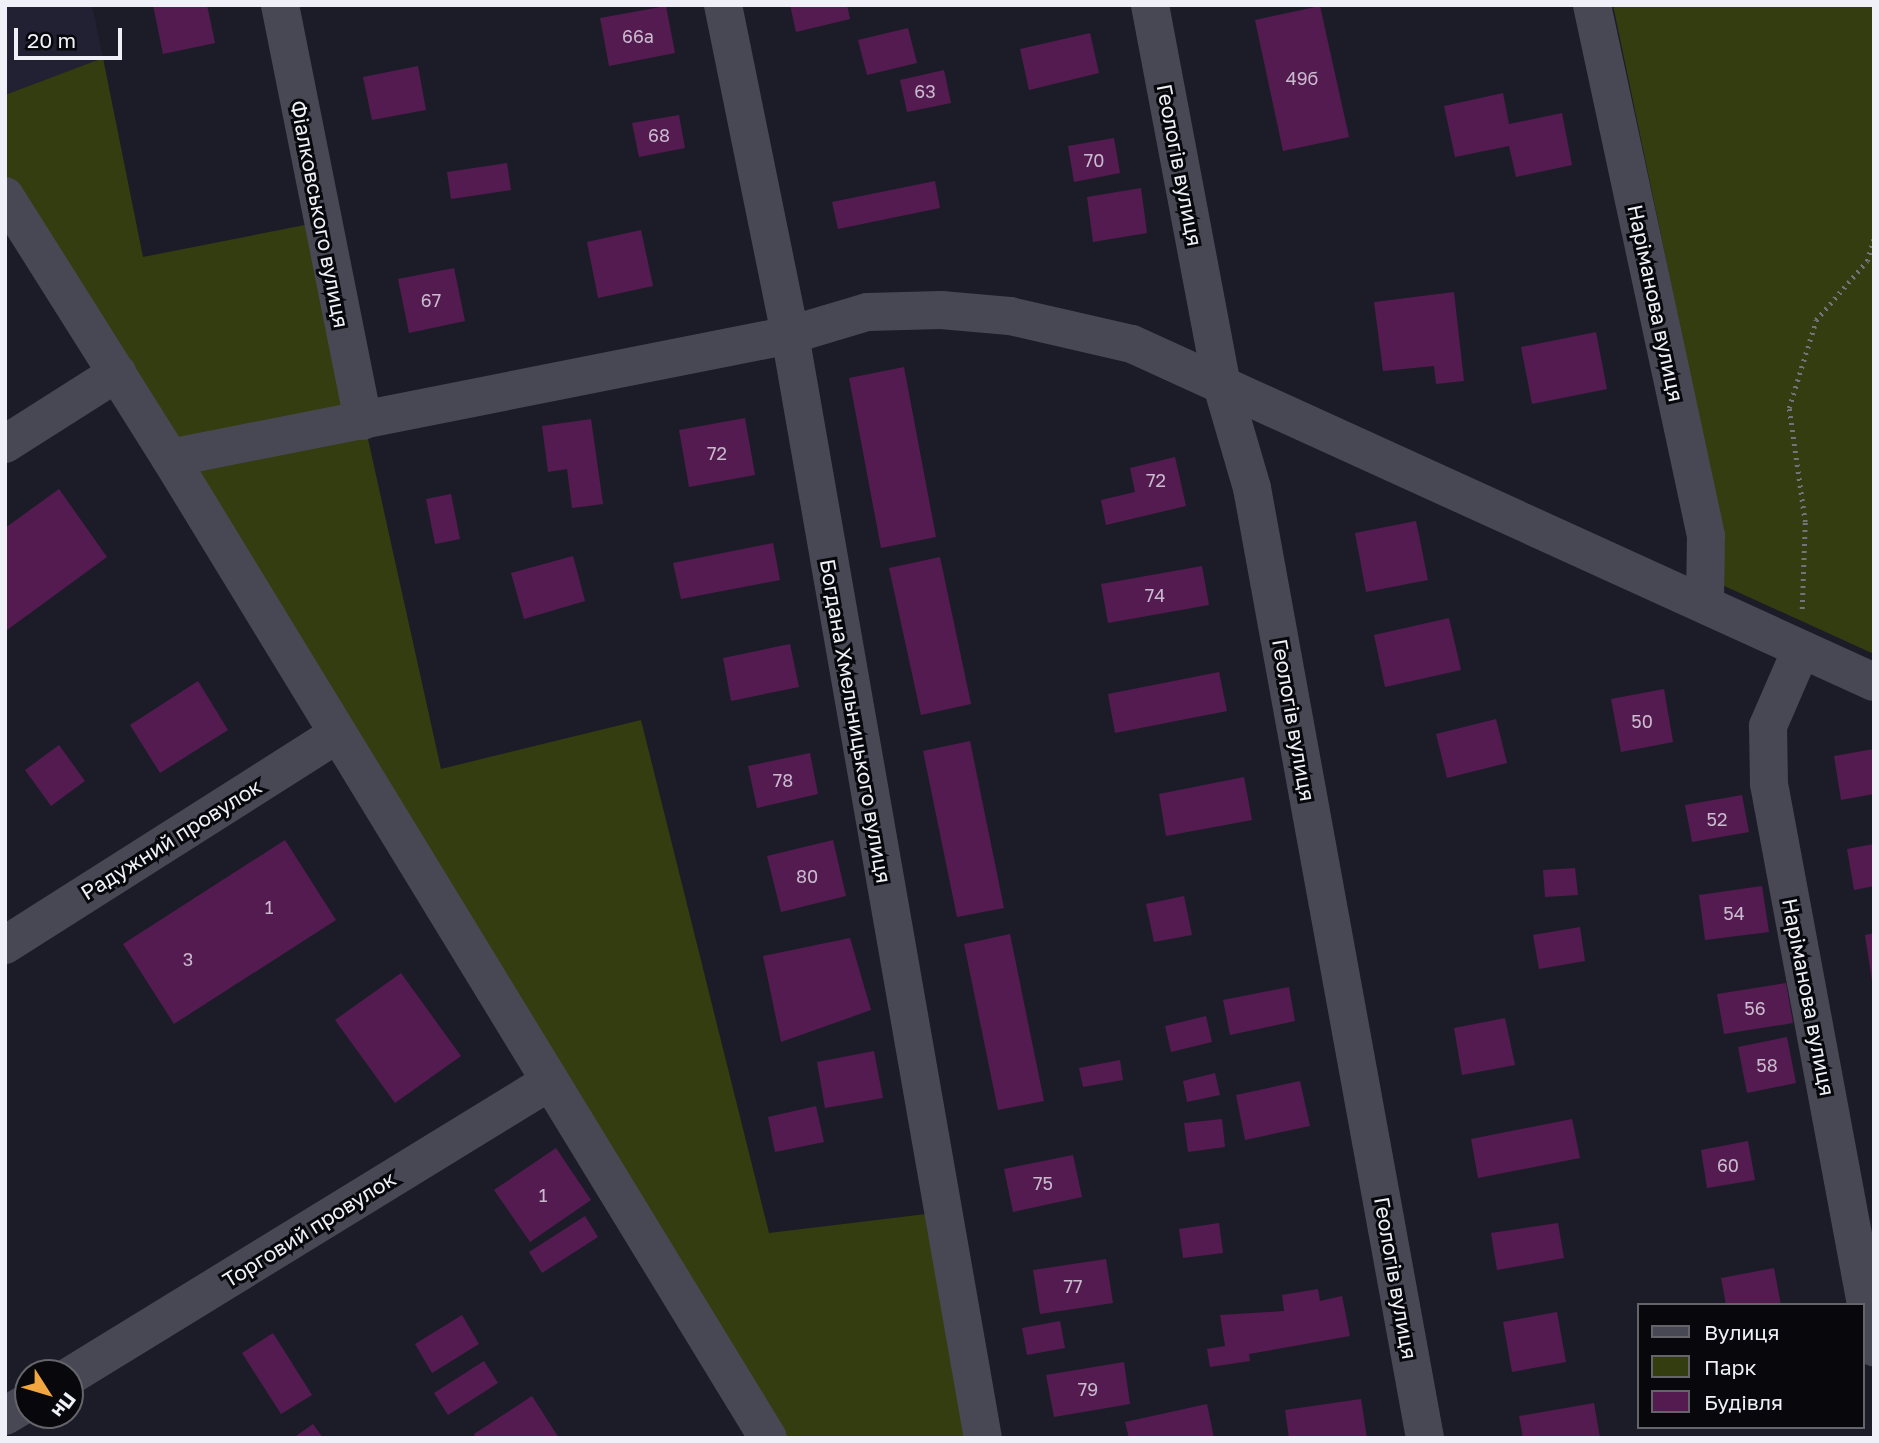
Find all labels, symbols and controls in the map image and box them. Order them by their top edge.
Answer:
scale bar [18,14,126,58]
house number: 66а [622,25,654,47]
text: 20 m [27,27,76,53]
house number: 49б [1286,67,1318,89]
house number: 63 [914,80,936,102]
street label: Геологів вулиця [1152,82,1208,248]
street label: Фіалковського вулиця [286,98,354,330]
house number: 68 [648,124,670,146]
house number: 70 [1084,149,1104,171]
street label: Наріманова вулиця [1623,202,1689,404]
house number: 67 [421,289,441,311]
house number: 72 [707,442,727,464]
house number: 72 [1146,469,1166,491]
street label: Богдана Хмельницького вулиця [815,557,897,885]
house number: 74 [1145,584,1165,606]
street label: Геологів вулиця [1267,637,1321,803]
house number: 50 [1631,710,1653,732]
house number: 78 [773,769,793,791]
street label: Радужний провулок [76,773,266,905]
house number: 52 [1707,808,1727,830]
house number: 80 [796,865,818,887]
house number: 1 [265,896,273,918]
street label: Наріманова вулиця [1777,896,1841,1098]
house number: 54 [1723,902,1745,924]
house number: 3 [183,948,193,970]
house number: 56 [1744,997,1766,1019]
house number: 58 [1756,1054,1778,1076]
house number: 60 [1717,1154,1739,1176]
street label: Торговий провулок [218,1166,400,1292]
house number: 75 [1033,1172,1053,1194]
house number: 1 [539,1184,547,1206]
street label: Геологів вулиця [1369,1195,1423,1361]
house number: 77 [1063,1275,1083,1297]
legend [1638,1303,1865,1429]
text: Вулиця [1704,1319,1780,1345]
text: Парк [1704,1354,1757,1380]
north arrow [14,1359,84,1429]
house number: 79 [1078,1378,1098,1400]
text: Пн [48,1388,82,1423]
text: Будівля [1704,1389,1783,1415]

